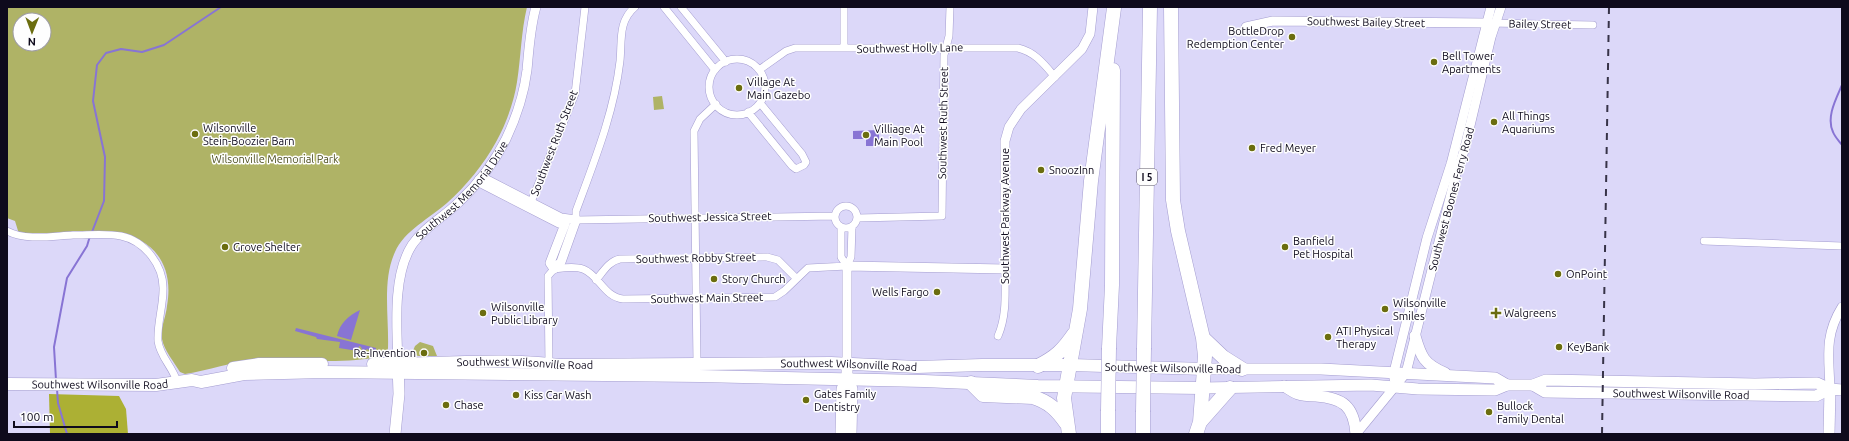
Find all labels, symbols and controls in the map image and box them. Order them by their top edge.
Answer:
north arrow [12,12,52,52]
street label: Southwest Bailey Street [1307,15,1426,29]
street label: Bailey Street [1508,17,1572,31]
place label: BottleDrop Redemption Center [1187,25,1285,50]
marker: BottleDrop Redemption Center [1287,32,1297,42]
text: N [28,36,36,48]
street label: Southwest Holly Lane [857,41,963,55]
place label: Bell Tower Apartments [1442,50,1501,75]
marker: Bell Tower Apartments [1429,57,1439,67]
street label: Southwest Ruth Street [936,66,950,179]
place label: Village At Main Gazebo [747,76,811,101]
marker: Village At Main Gazebo [734,83,744,93]
street label: Southwest Ruth Street [528,88,580,198]
place label: All Things Aquariums [1502,110,1555,135]
marker: All Things Aquariums [1489,117,1499,127]
place label: Wilsonville Stein-Boozier Barn [203,122,295,147]
place label: Villiage At Main Pool [874,123,925,148]
street label: Southwest Boones Ferry Road [1426,126,1476,272]
marker: Wilsonville Stein-Boozier Barn [190,129,200,139]
marker: Villiage At Main Pool [861,130,871,140]
street label: Southwest Memorial Drive [413,139,510,242]
place label: Fred Meyer [1260,142,1317,154]
marker: Fred Meyer [1247,143,1257,153]
street label: Southwest Parkway Avenue [999,148,1011,284]
park label: Wilsonville Memorial Park [211,153,339,165]
place label: SnoozInn [1049,164,1094,176]
marker: SnoozInn [1036,165,1046,175]
road number: I 5 [1137,169,1157,185]
street label: Southwest Jessica Street [648,210,772,224]
place label: Banfield Pet Hospital [1293,235,1353,260]
place label: Grove Shelter [233,241,301,253]
marker: Grove Shelter [220,242,230,252]
marker: Banfield Pet Hospital [1280,242,1290,252]
street label: Southwest Robby Street [636,251,757,265]
place label: OnPoint [1566,268,1608,280]
marker: OnPoint [1553,269,1563,279]
place label: Story Church [722,273,786,285]
marker: Story Church [709,274,719,284]
place label: Wells Fargo [872,286,929,298]
marker: Wells Fargo [932,287,942,297]
street label: Southwest Main Street [651,291,764,305]
place label: Wilsonville Smiles [1393,297,1446,322]
place label: Wilsonville Public Library [491,301,558,326]
marker: Wilsonville Smiles [1380,304,1390,314]
place label: Walgreens [1504,307,1556,319]
marker: Wilsonville Public Library [478,308,488,318]
marker: Walgreens [1491,308,1501,318]
place label: ATI Physical Therapy [1336,325,1393,350]
marker: ATI Physical Therapy [1323,332,1333,342]
place label: KeyBank [1567,341,1610,353]
marker: KeyBank [1554,342,1564,352]
place label: Re-Invention [353,347,416,359]
marker: Re-Invention [419,348,429,358]
street label: Southwest Wilsonville Road [456,355,593,371]
street label: Southwest Wilsonville Road [780,357,917,373]
street label: Southwest Wilsonville Road [1105,361,1241,375]
street label: Southwest Wilsonville Road [32,377,169,391]
street label: Southwest Wilsonville Road [1613,387,1749,401]
place label: Gates Family Dentistry [814,388,877,413]
place label: Kiss Car Wash [524,389,591,401]
marker: Kiss Car Wash [511,390,521,400]
marker: Gates Family Dentistry [801,395,811,405]
place label: Chase [454,399,484,411]
marker: Chase [441,400,451,410]
place label: Bullock Family Dental [1497,400,1564,425]
scale bar [14,403,117,429]
marker: Bullock Family Dental [1484,407,1494,417]
text: 100 m [20,410,53,423]

